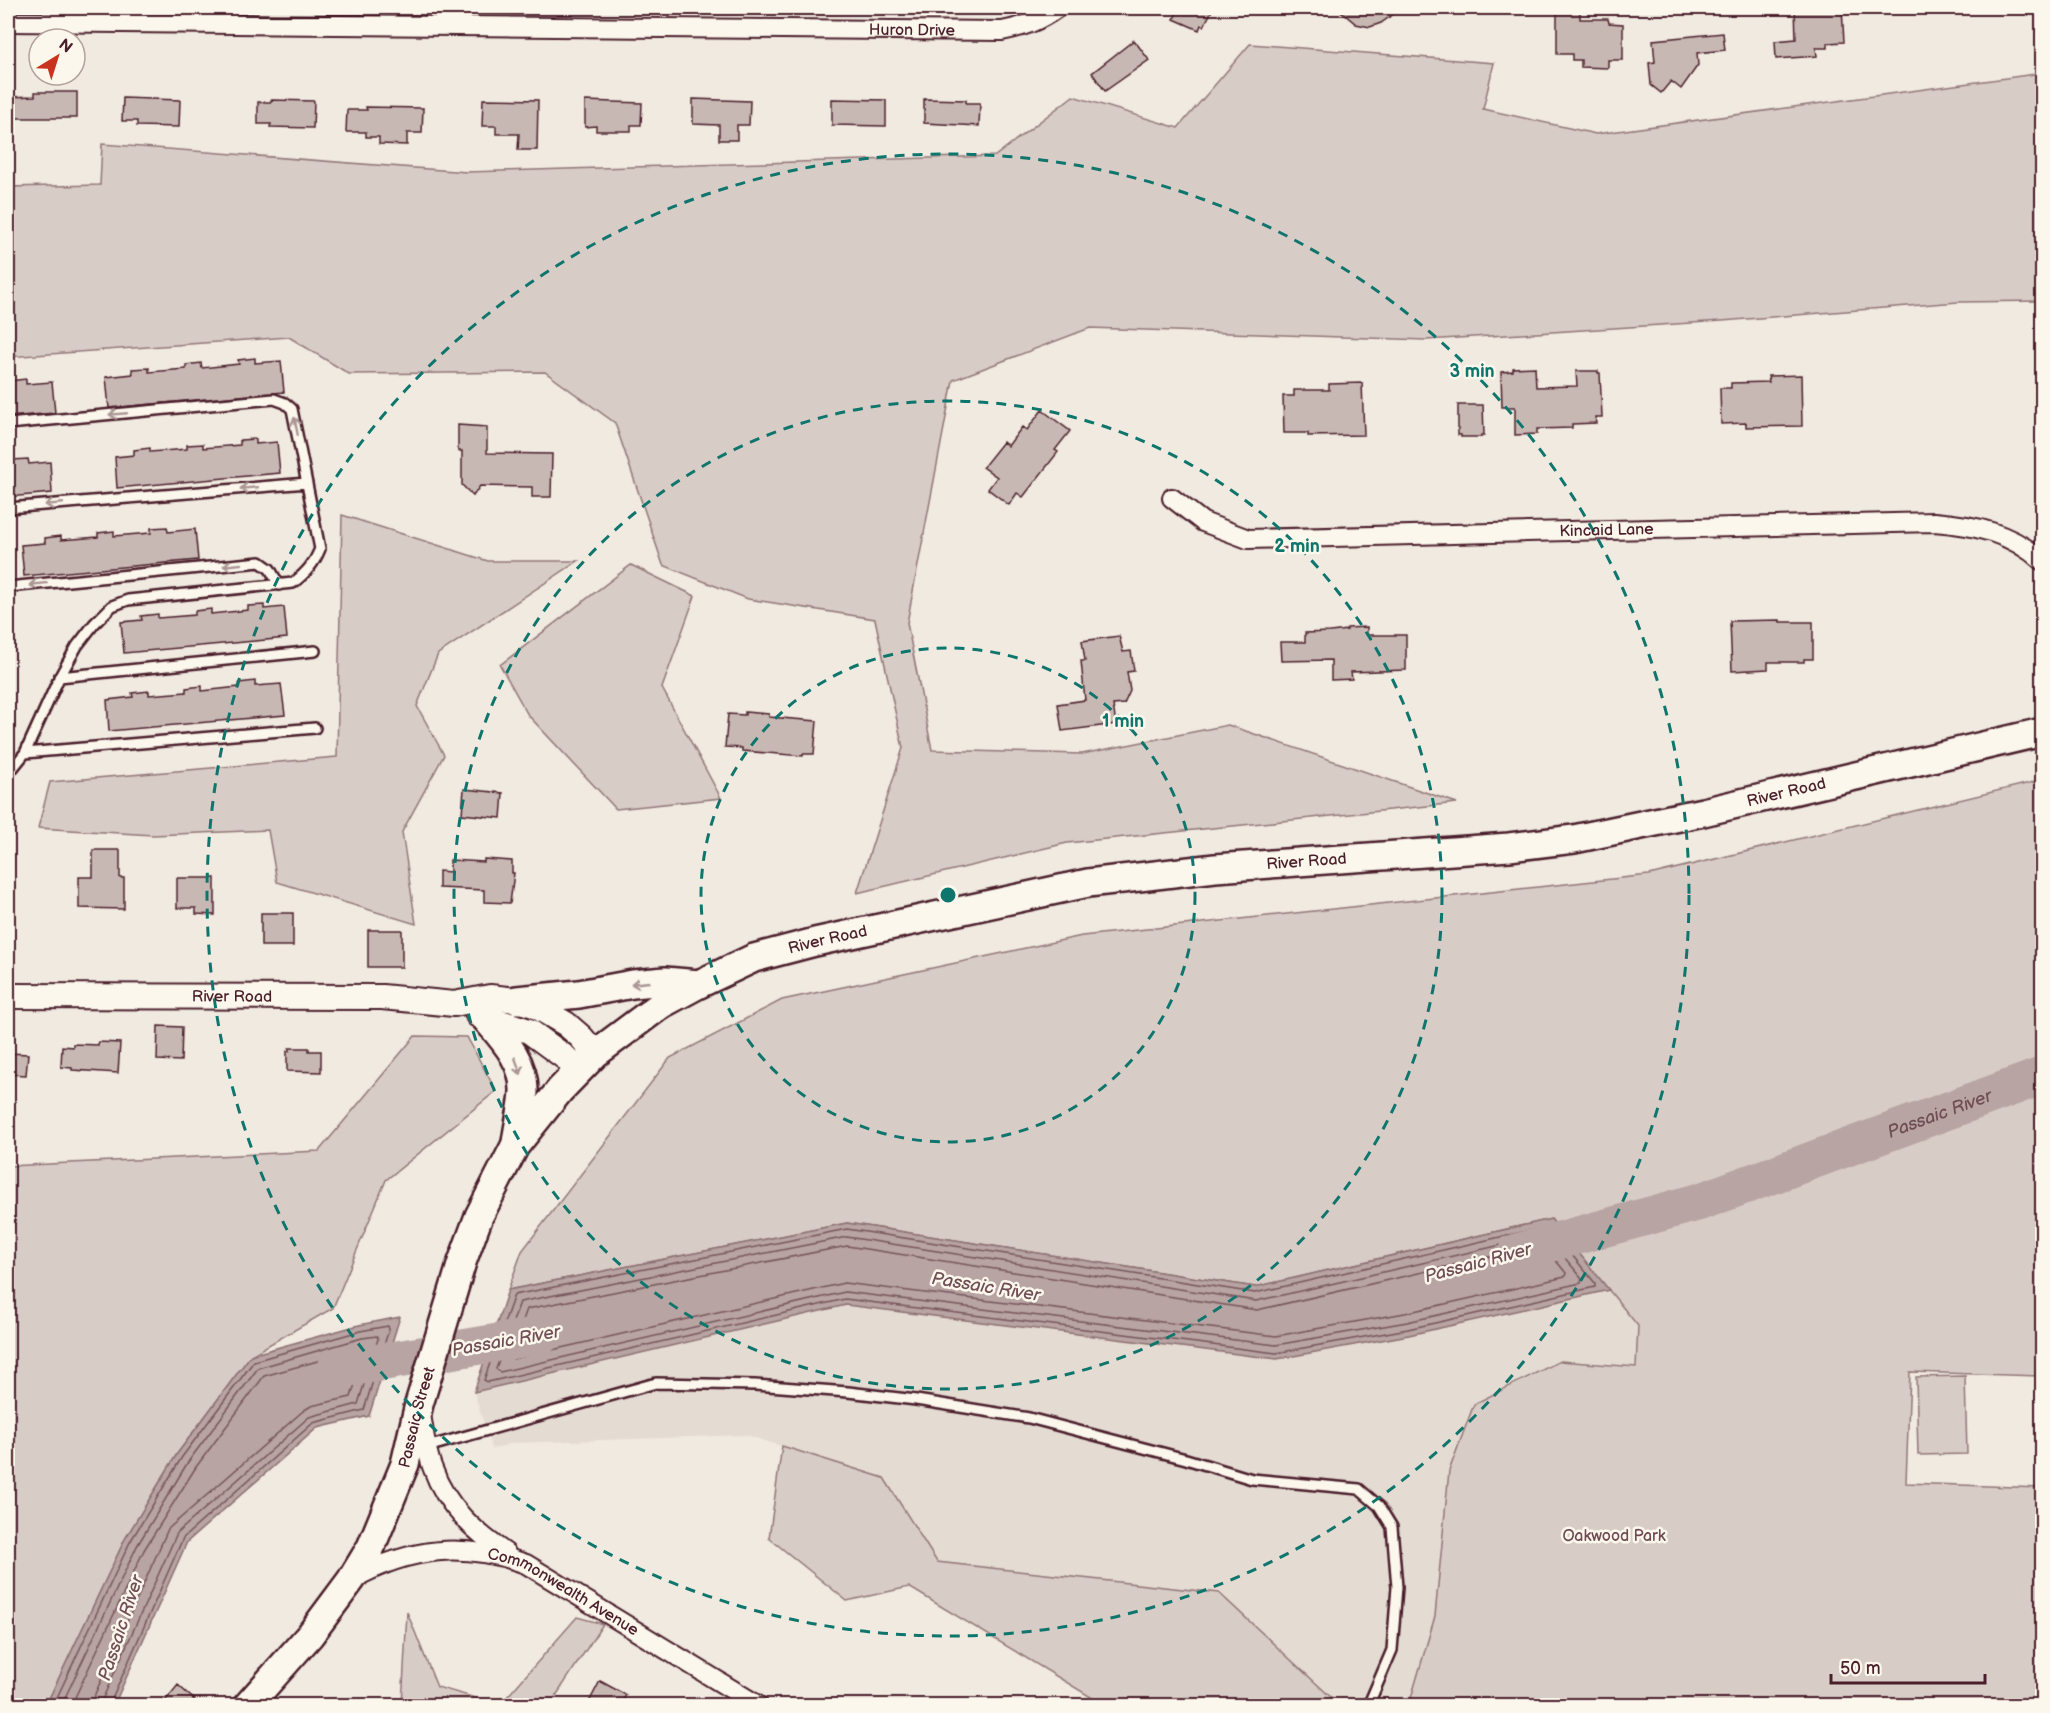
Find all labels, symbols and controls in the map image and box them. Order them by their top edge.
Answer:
street label: Huron Drive [869,20,956,40]
north arrow [27,27,87,87]
text: N [55,35,76,58]
text: 3 min [1449,361,1495,382]
one-way arrow [109,409,128,420]
one-way arrow [290,416,301,436]
one-way arrow [239,483,259,494]
one-way arrow [45,499,65,510]
street label: Kincaid Lane [1559,519,1654,541]
text: 2 min [1274,536,1320,557]
one-way arrow [223,560,242,571]
one-way arrow [28,579,48,590]
text: 1 min [1102,711,1144,732]
street label: River Road [1745,774,1828,811]
street label: River Road [1266,849,1347,874]
centre of rings [938,885,958,905]
street label: River Road [786,922,869,958]
one-way arrow [631,978,651,989]
street label: River Road [192,987,272,1006]
one-way arrow [514,1057,525,1075]
water label: Passaic River [1884,1084,1996,1142]
water label: Passaic River [1422,1238,1535,1287]
water label: Passaic River [930,1268,1043,1306]
water label: Passaic River [450,1321,563,1361]
street label: Passaic Street [395,1364,439,1470]
park label: Oakwood Park [1562,1527,1666,1546]
street label: Commonwealth Avenue [486,1544,643,1640]
water label: Passaic River [94,1571,148,1683]
scale bar [1831,1647,1986,1685]
text: 50 m [1840,1658,1881,1679]

